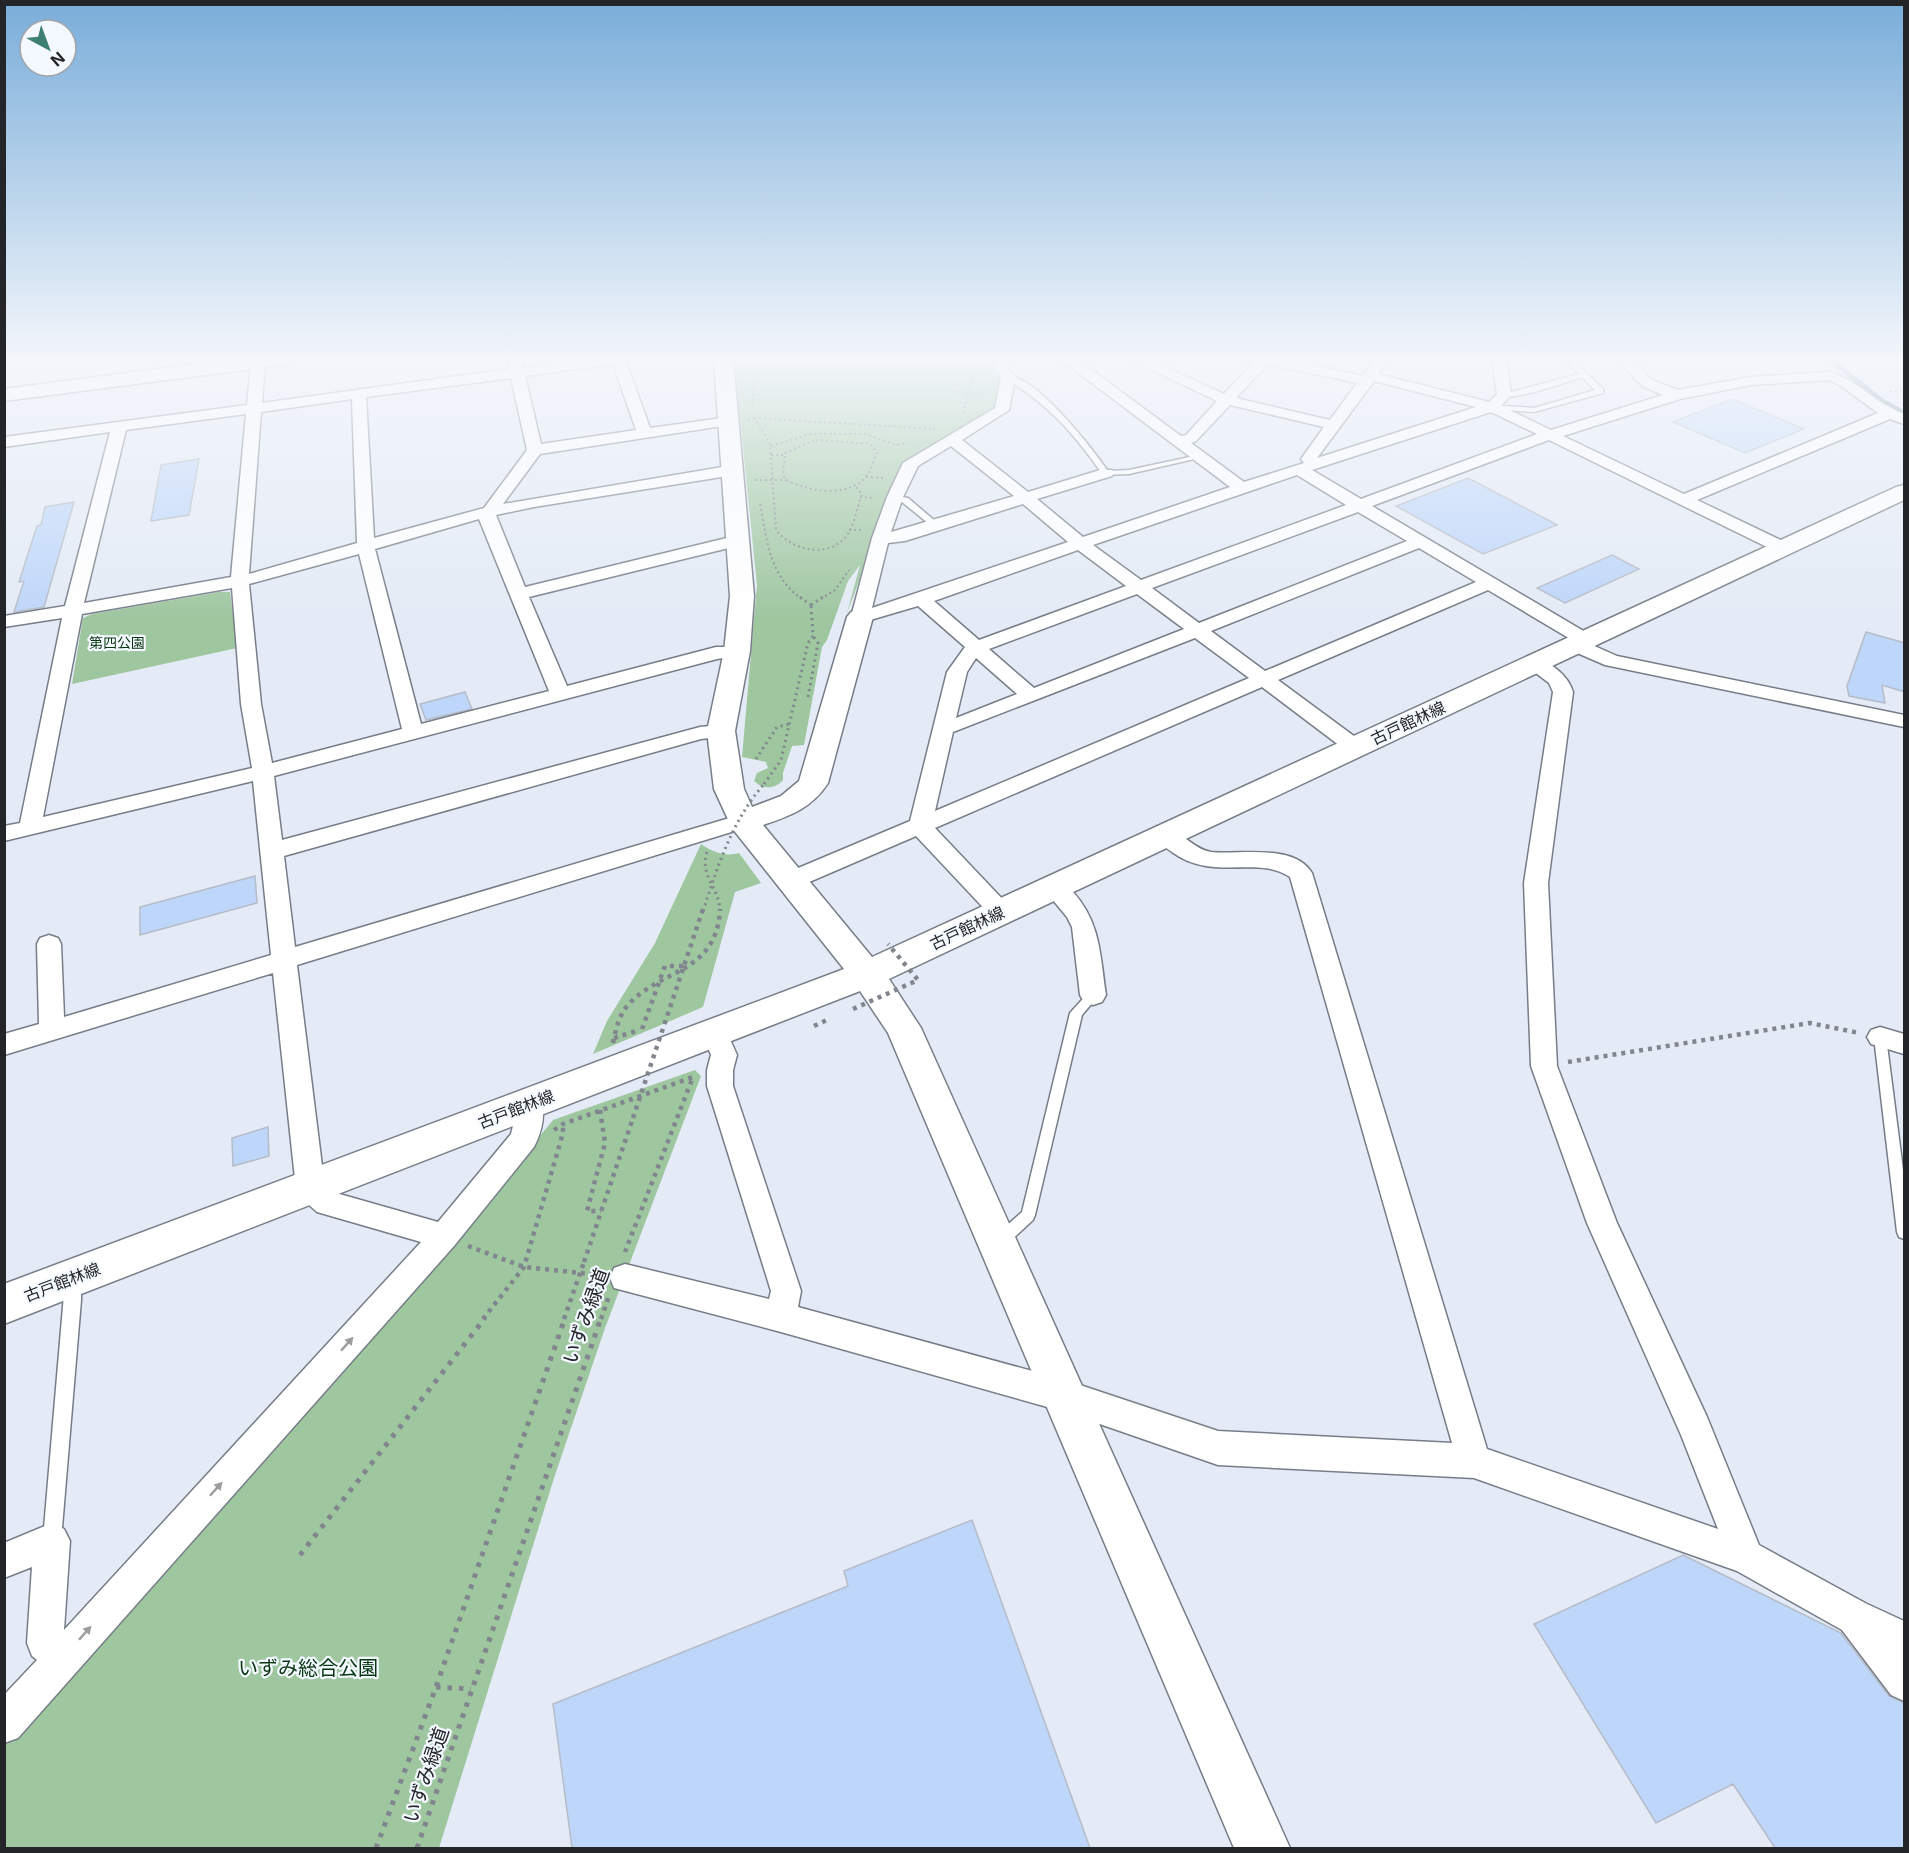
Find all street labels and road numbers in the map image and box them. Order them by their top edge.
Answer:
street label: 古戸館林線 [1368,697,1448,749]
street label: 古戸館林線 [927,902,1007,954]
street label: 古戸館林線 [475,1085,557,1133]
street label: 古戸館林線 [21,1258,103,1306]
street label: いずみ緑道 [558,1265,614,1367]
street label: いずみ緑道 [398,1724,454,1826]

